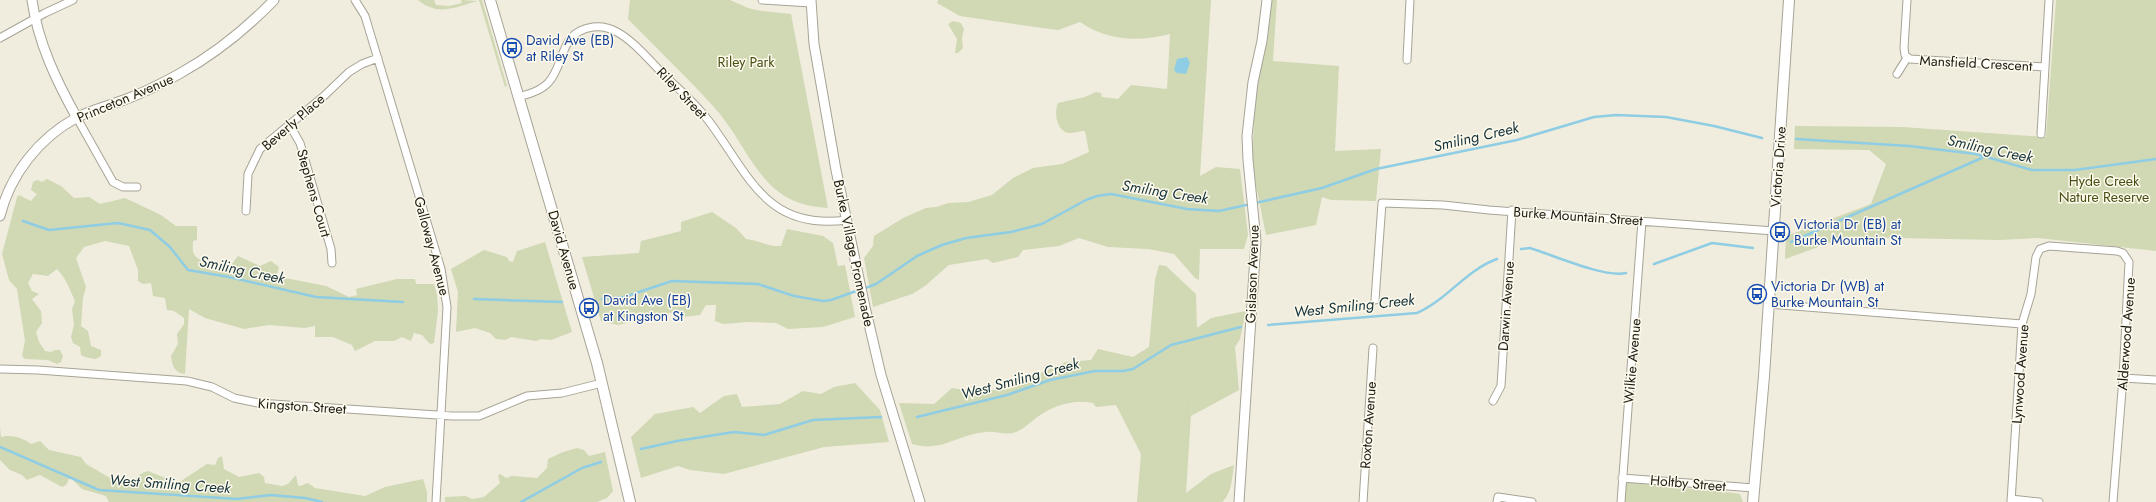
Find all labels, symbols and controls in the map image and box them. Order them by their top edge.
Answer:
place label: David Ave (EB) at Riley St [526,30,614,66]
bus stop icon: David Ave (EB) at Riley St [501,37,523,59]
street label: Mansfield Crescent [1919,50,2034,76]
park label: Riley Park [717,52,775,72]
street label: Riley Street [652,63,712,124]
street label: Princeton Avenue [74,69,176,127]
street label: Beverly Place [257,89,329,155]
water label: Smiling Creek [1431,116,1521,157]
street label: Victoria Drive [1765,126,1791,208]
water label: Smiling Creek [1945,129,2035,169]
street label: Stephens Court [292,147,336,240]
park label: Hyde Creek Nature Reserve [2059,171,2149,207]
water label: Smiling Creek [1120,174,1210,210]
street label: Burke Village Promenade [829,178,879,328]
street label: Galloway Avenue [409,194,455,298]
street label: Burke Mountain Street [1513,202,1644,231]
street label: David Avenue [543,208,585,292]
place label: Victoria Dr (EB) at Burke Mountain St [1794,214,1902,250]
bus stop icon: Victoria Dr (EB) at Burke Mountain St [1769,221,1791,243]
street label: Gislason Avenue [1240,224,1264,324]
water label: Smiling Creek [197,250,287,290]
street label: Darwin Avenue [1493,261,1519,351]
place label: Victoria Dr (WB) at Burke Mountain St [1771,276,1885,312]
street label: Alderwood Avenue [2112,277,2140,391]
bus stop icon: Victoria Dr (WB) at Burke Mountain St [1746,283,1768,305]
water label: West Smiling Creek [1292,289,1416,323]
place label: David Ave (EB) at Kingston St [603,290,691,326]
bus stop icon: David Ave (EB) at Kingston St [578,297,600,319]
street label: Wilkie Avenue [1618,318,1646,404]
street label: Lynwood Avenue [2007,324,2033,424]
water label: West Smiling Creek [959,353,1082,405]
street label: Roxton Avenue [1355,381,1381,469]
street label: Kingston Street [257,393,347,419]
water label: West Smiling Creek [109,469,232,499]
street label: Holtby Street [1649,470,1727,496]

